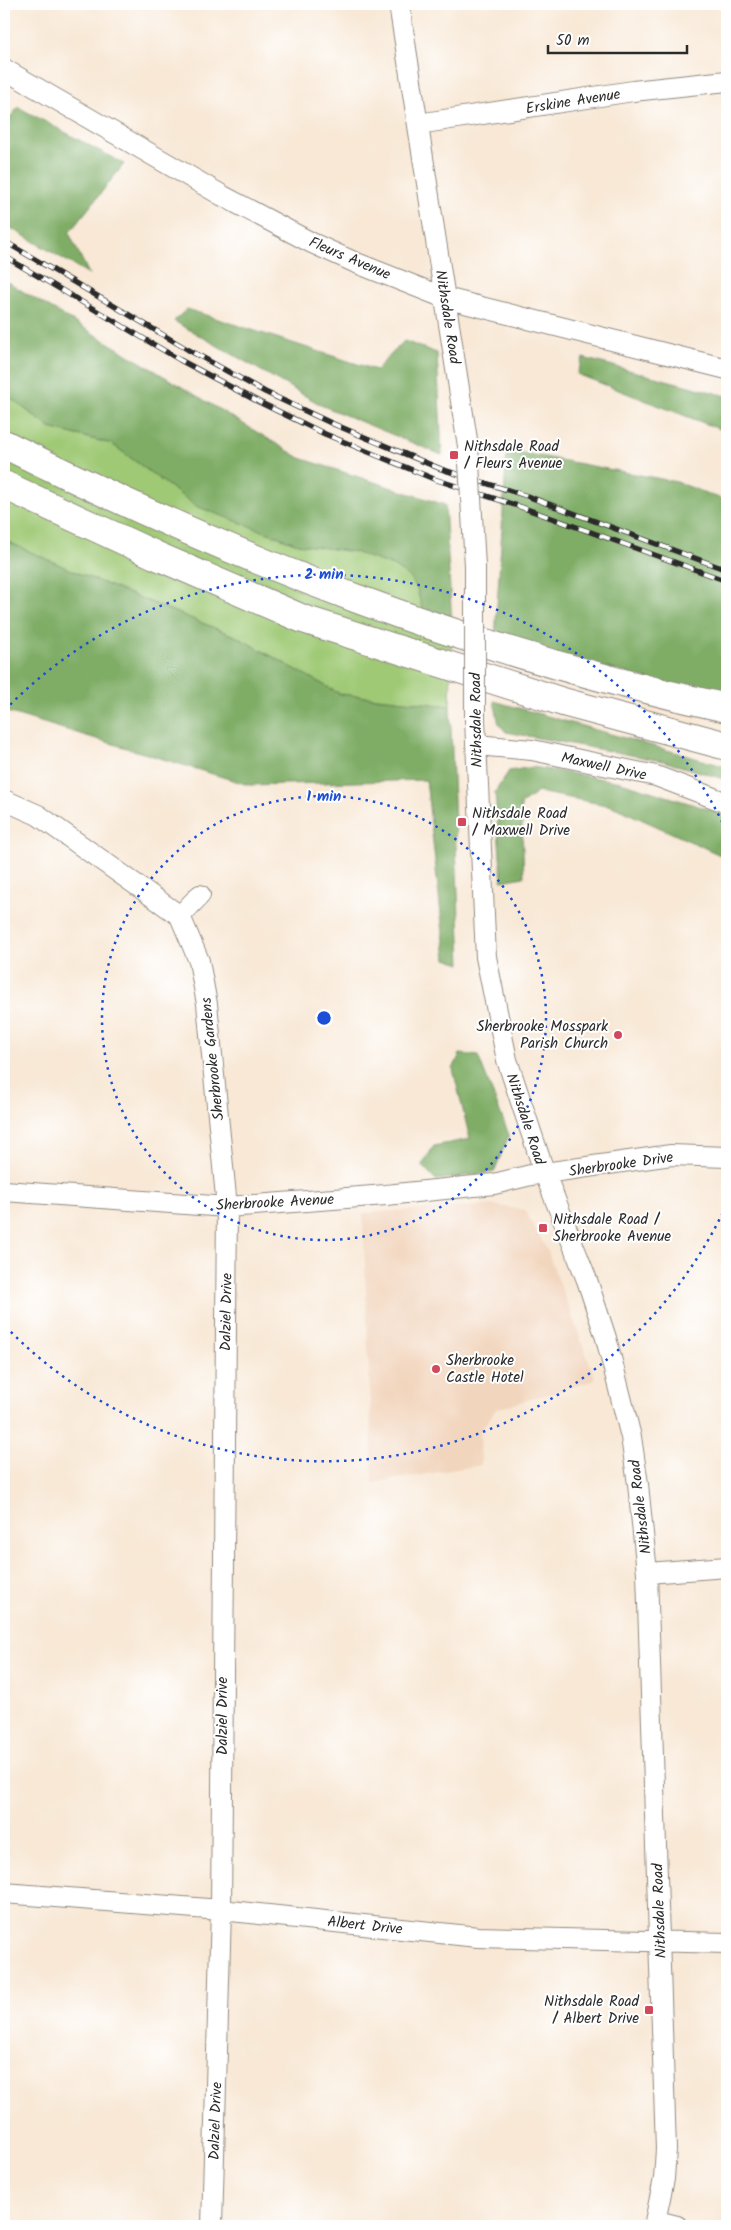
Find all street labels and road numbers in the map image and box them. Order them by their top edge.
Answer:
street label: Erskine Avenue [524,83,623,121]
street label: Fleurs Avenue [305,231,395,287]
street label: Nithsdale Road [428,268,466,366]
street label: Nithsdale Road [464,672,490,768]
street label: Maxwell Drive [559,746,649,788]
street label: Sherbrooke Gardens [195,996,231,1122]
street label: Nithsdale Road [499,1070,551,1169]
street label: Sherbrooke Drive [567,1146,675,1184]
street label: Sherbrooke Avenue [215,1188,335,1218]
street label: Dalziel Drive [214,1272,240,1351]
street label: Nithsdale Road [623,1458,659,1555]
street label: Dalziel Drive [211,1677,235,1755]
street label: Nithsdale Road [646,1863,674,1959]
street label: Albert Drive [326,1910,404,1942]
street label: Dalziel Drive [203,2081,229,2161]

